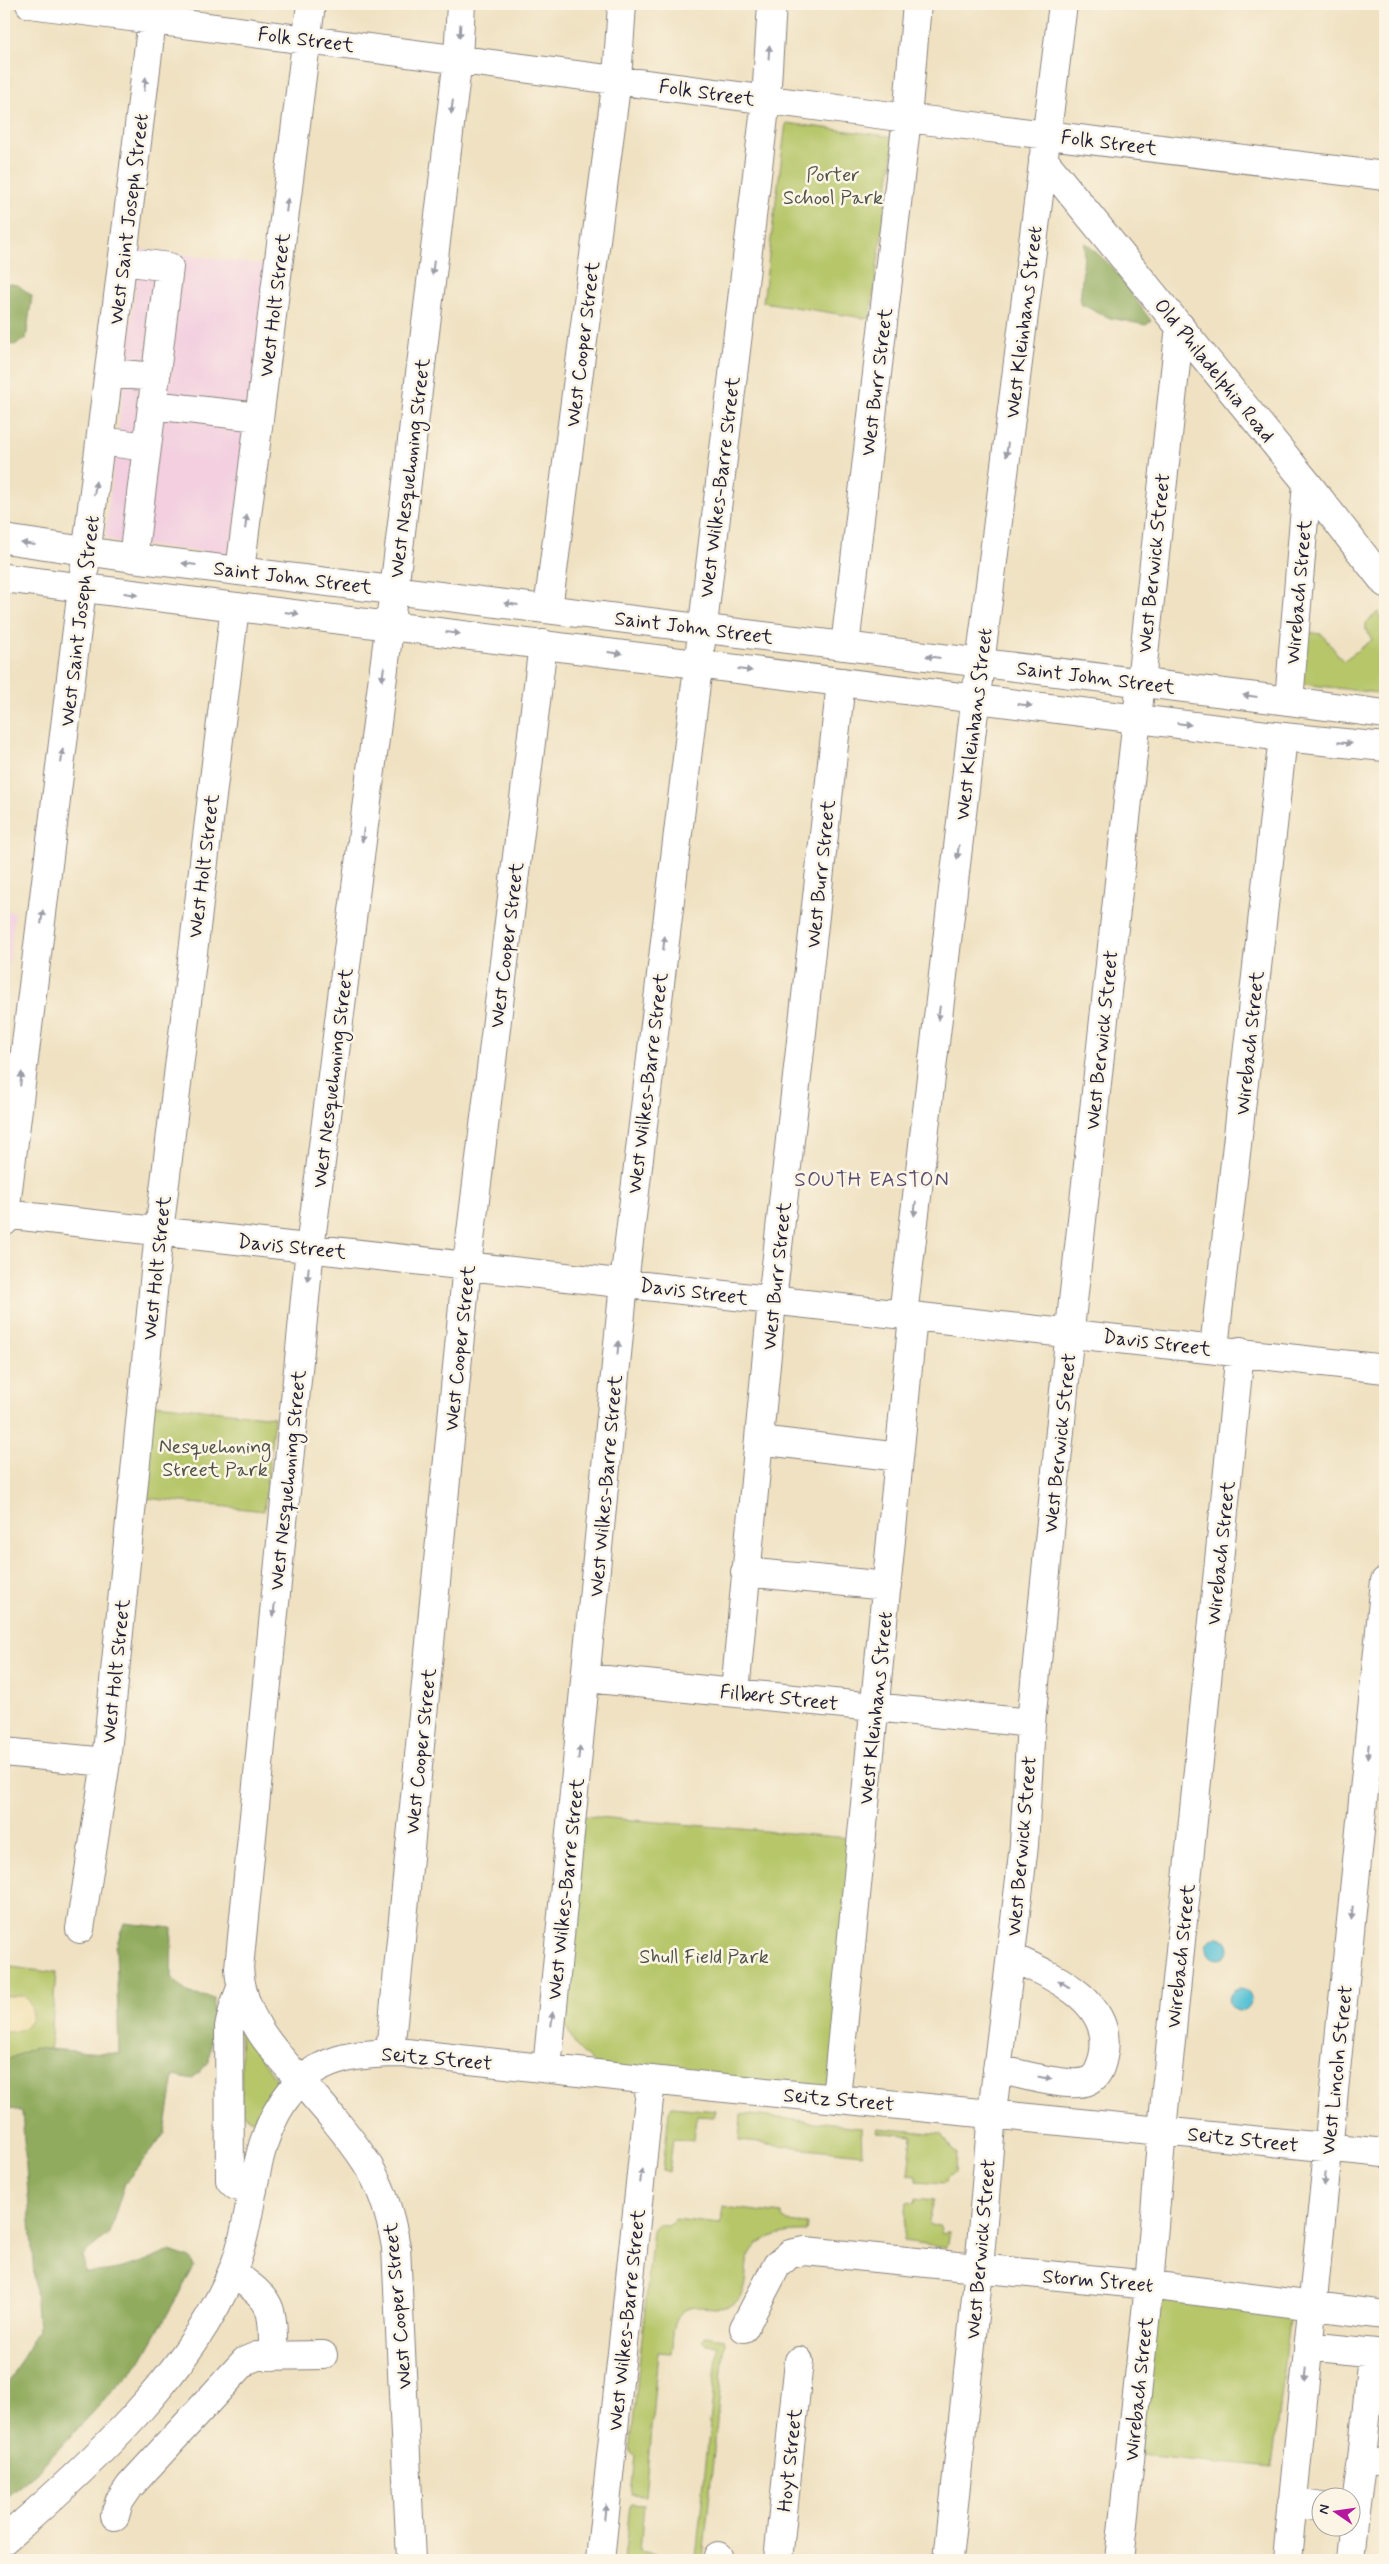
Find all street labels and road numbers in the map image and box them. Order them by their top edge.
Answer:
street label: Folk Street [256,21,356,60]
street label: Folk Street [657,73,757,114]
street label: West Saint Joseph Street [103,112,156,326]
street label: Folk Street [1059,124,1159,163]
street label: West Kleinhans Street [999,224,1050,420]
street label: West Holt Street [253,231,298,379]
street label: West Cooper Street [560,259,607,429]
street label: Old Philadelphia Road [1147,293,1280,449]
street label: West Burr Street [855,306,900,458]
street label: West Nesquehoning Street [384,356,438,580]
street label: West Wilkes-Barre Street [694,375,747,599]
street label: West Berwick Street [1132,472,1177,654]
street label: West Saint Joseph Street [54,514,107,728]
street label: Wirebach Street [1280,518,1319,666]
street label: Saint John Street [212,555,374,602]
street label: Saint John Street [613,605,775,652]
street label: West Kleinhans Street [949,626,1000,822]
street label: Saint John Street [1015,655,1177,702]
street label: West Holt Street [182,792,227,940]
street label: West Burr Street [800,798,843,950]
street label: West Cooper Street [484,860,531,1030]
street label: West Berwick Street [1080,949,1125,1131]
street label: West Nesquehoning Street [307,966,361,1190]
street label: Wirebach Street [1229,969,1272,1117]
street label: West Wilkes-Barre Street [622,971,675,1195]
street label: West Holt Street [136,1194,179,1342]
street label: West Burr Street [756,1200,799,1352]
street label: Davis Street [236,1228,348,1267]
street label: West Cooper Street [438,1263,483,1433]
street label: Davis Street [638,1272,750,1313]
street label: Davis Street [1101,1323,1213,1364]
street label: West Berwick Street [1038,1352,1083,1534]
street label: West Nesquehoning Street [263,1368,315,1592]
street label: West Wilkes-Barre Street [583,1374,630,1598]
street label: Wirebach Street [1200,1479,1243,1627]
street label: West Holt Street [95,1597,138,1745]
street label: West Kleinhans Street [853,1610,900,1806]
street label: West Cooper Street [399,1666,444,1836]
street label: Filbert Street [718,1679,839,1718]
street label: West Berwick Street [1001,1755,1044,1937]
street label: West Wilkes-Barre Street [541,1777,592,2001]
street label: Wirebach Street [1160,1882,1203,2030]
street label: West Lincoln Street [1315,1984,1360,2156]
street label: Seitz Street [380,2041,493,2078]
street label: Seitz Street [782,2082,895,2119]
street label: Seitz Street [1186,2121,1300,2160]
street label: West Berwick Street [960,2158,1003,2340]
street label: West Wilkes-Barre Street [602,2208,653,2432]
street label: West Cooper Street [378,2221,419,2390]
street label: Storm Street [1041,2263,1154,2300]
street label: Wirebach Street [1118,2315,1161,2463]
street label: Hoyt Street [772,2407,809,2513]

